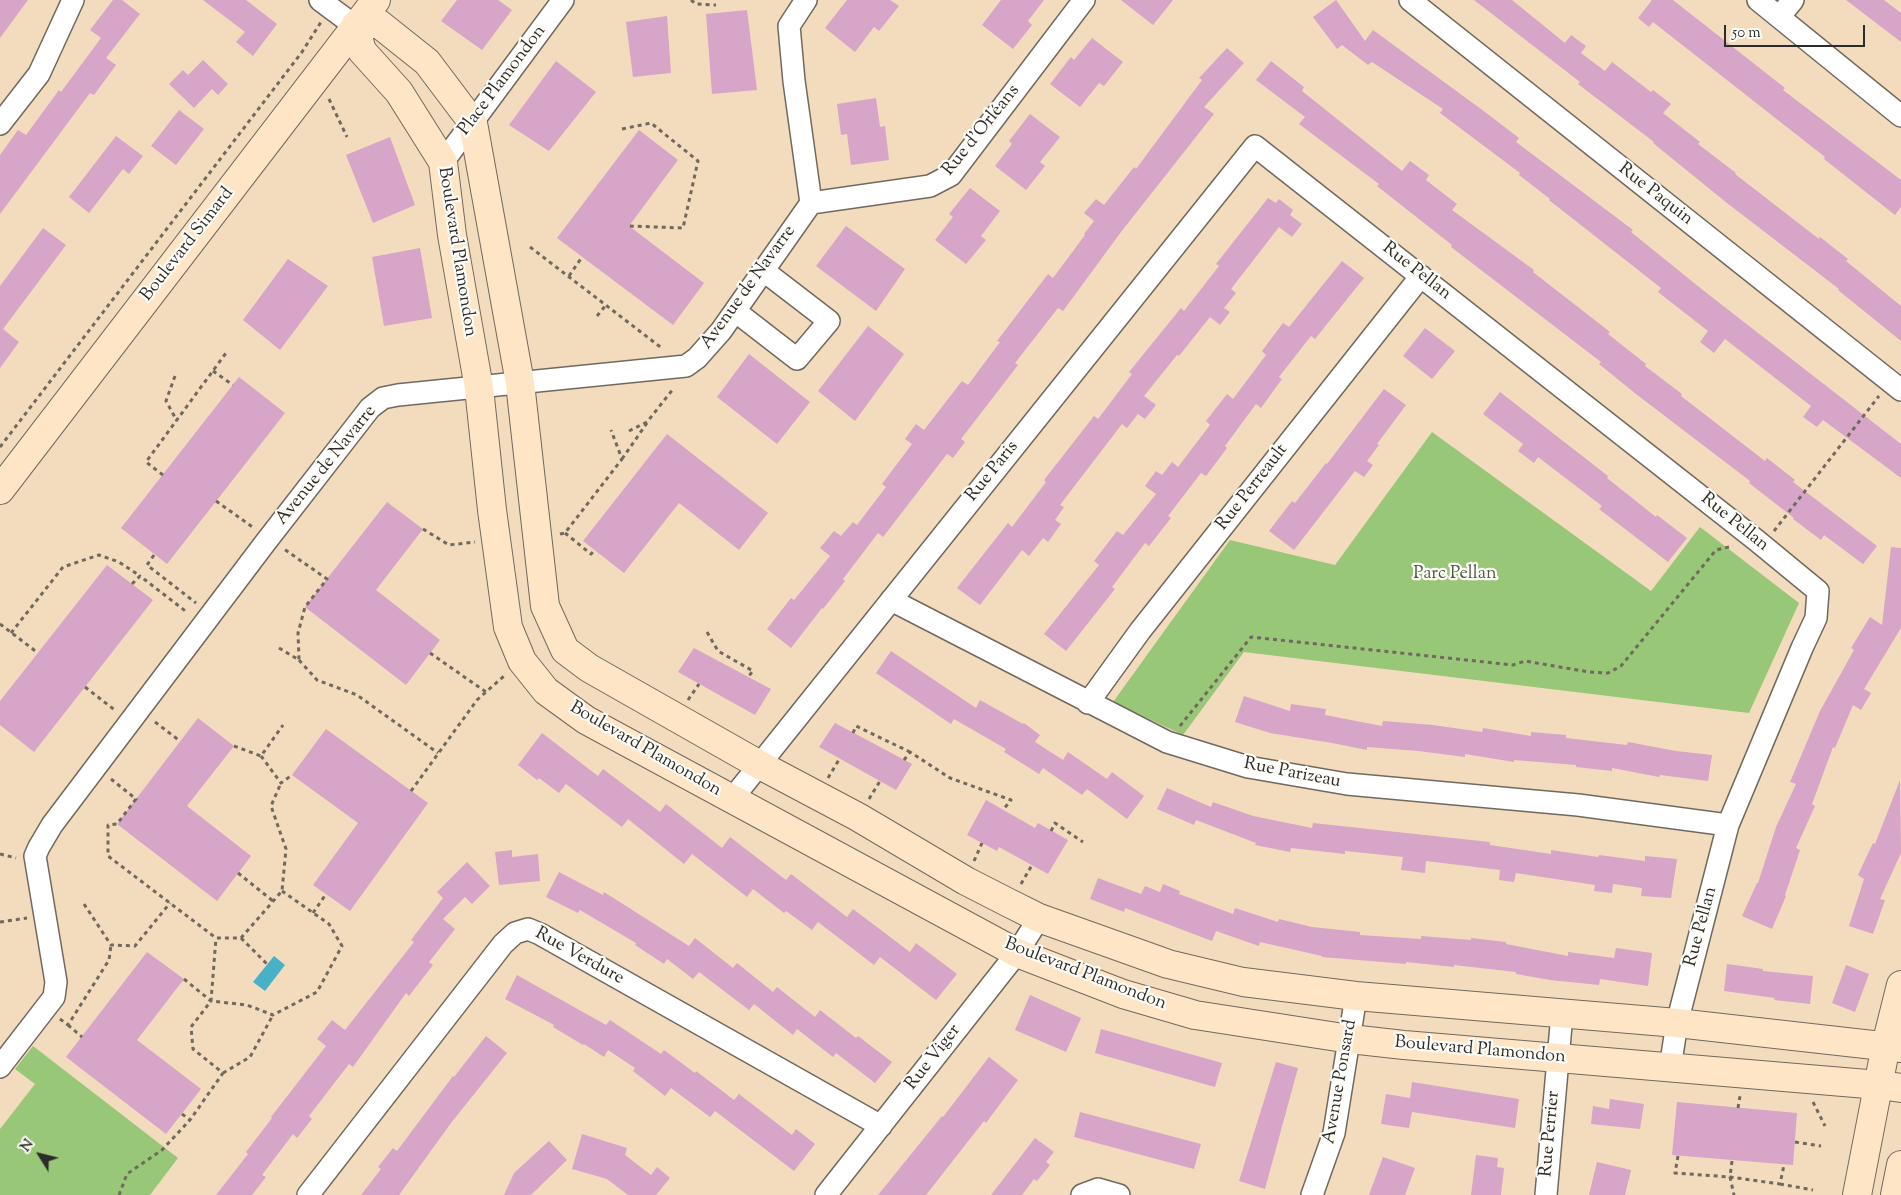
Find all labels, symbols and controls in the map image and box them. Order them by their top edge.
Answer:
scale bar [1726,15,1867,47]
street label: Place Plamondon [454,22,552,140]
text: 50 m [1732,23,1761,44]
street label: Rue d'Orléans [939,81,1025,181]
street label: Rue Paquin [1613,159,1697,231]
street label: Boulevard Plamondon [432,166,480,338]
street label: Boulevard Simard [137,184,239,306]
street label: Avenue de Navarre [697,222,801,354]
street label: Rue Pellan [1377,238,1455,306]
street label: Avenue de Navarre [272,402,382,530]
street label: Rue Paris [962,437,1024,507]
street label: Rue Perreault [1212,440,1294,536]
street label: Rue Pellan [1695,489,1773,557]
park label: Parc Pellan [1413,564,1497,586]
street label: Boulevard Plamondon [565,698,725,802]
street label: Rue Parizeau [1242,754,1342,794]
street label: Rue Pellan [1681,885,1723,969]
street label: Rue Verdure [531,924,627,990]
street label: Boulevard Plamondon [1001,934,1169,1016]
street label: Avenue Ponsard [1319,1018,1363,1146]
street label: Rue Viger [902,1021,966,1095]
street label: Boulevard Plamondon [1394,1033,1566,1069]
street label: Rue Perrier [1536,1090,1566,1178]
north arrow [15,1130,65,1180]
text: N [16,1136,39,1157]

